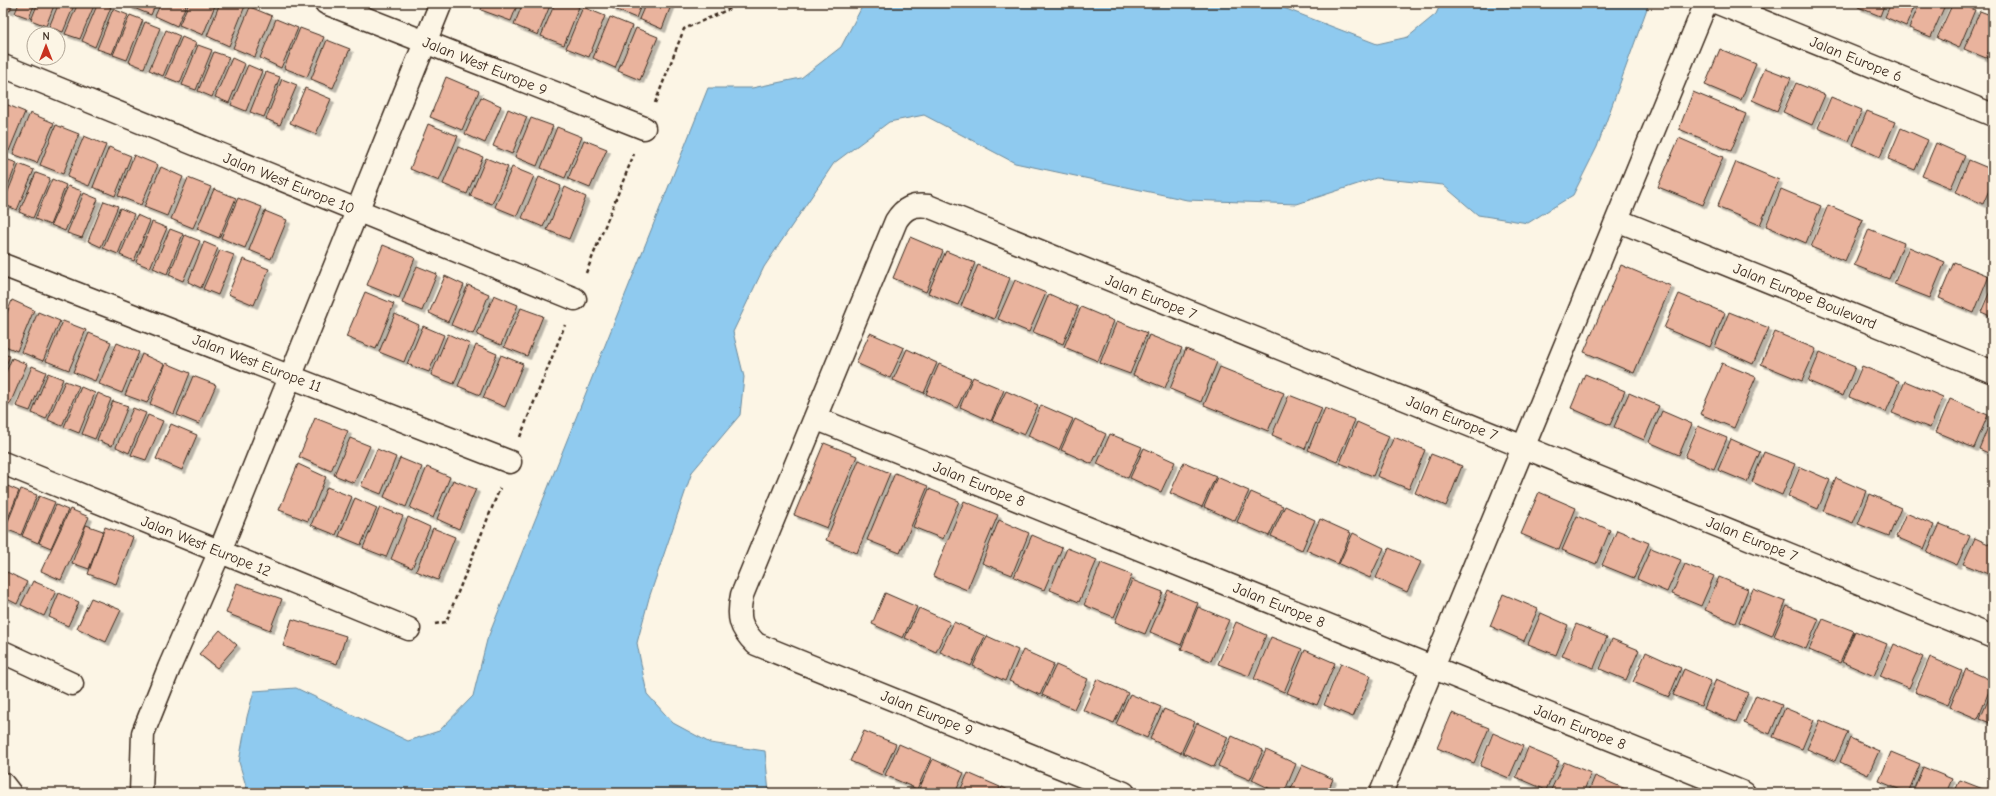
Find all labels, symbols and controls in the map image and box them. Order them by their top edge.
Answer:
north arrow [26,26,66,66]
text: N [42,30,50,43]
street label: Jalan Europe 6 [1807,32,1905,86]
street label: Jalan West Europe 9 [420,33,550,99]
street label: Jalan West Europe 10 [221,148,357,218]
street label: Jalan Europe Boulevard [1731,259,1879,333]
street label: Jalan Europe 7 [1103,271,1199,323]
street label: Jalan West Europe 11 [190,330,324,396]
street label: Jalan Europe 7 [1404,392,1500,444]
street label: Jalan Europe 8 [930,457,1028,511]
street label: Jalan West Europe 12 [138,512,274,580]
street label: Jalan Europe 7 [1704,513,1800,565]
street label: Jalan Europe 8 [1230,578,1328,632]
street label: Jalan Europe 9 [878,686,976,740]
street label: Jalan Europe 8 [1531,700,1629,754]

